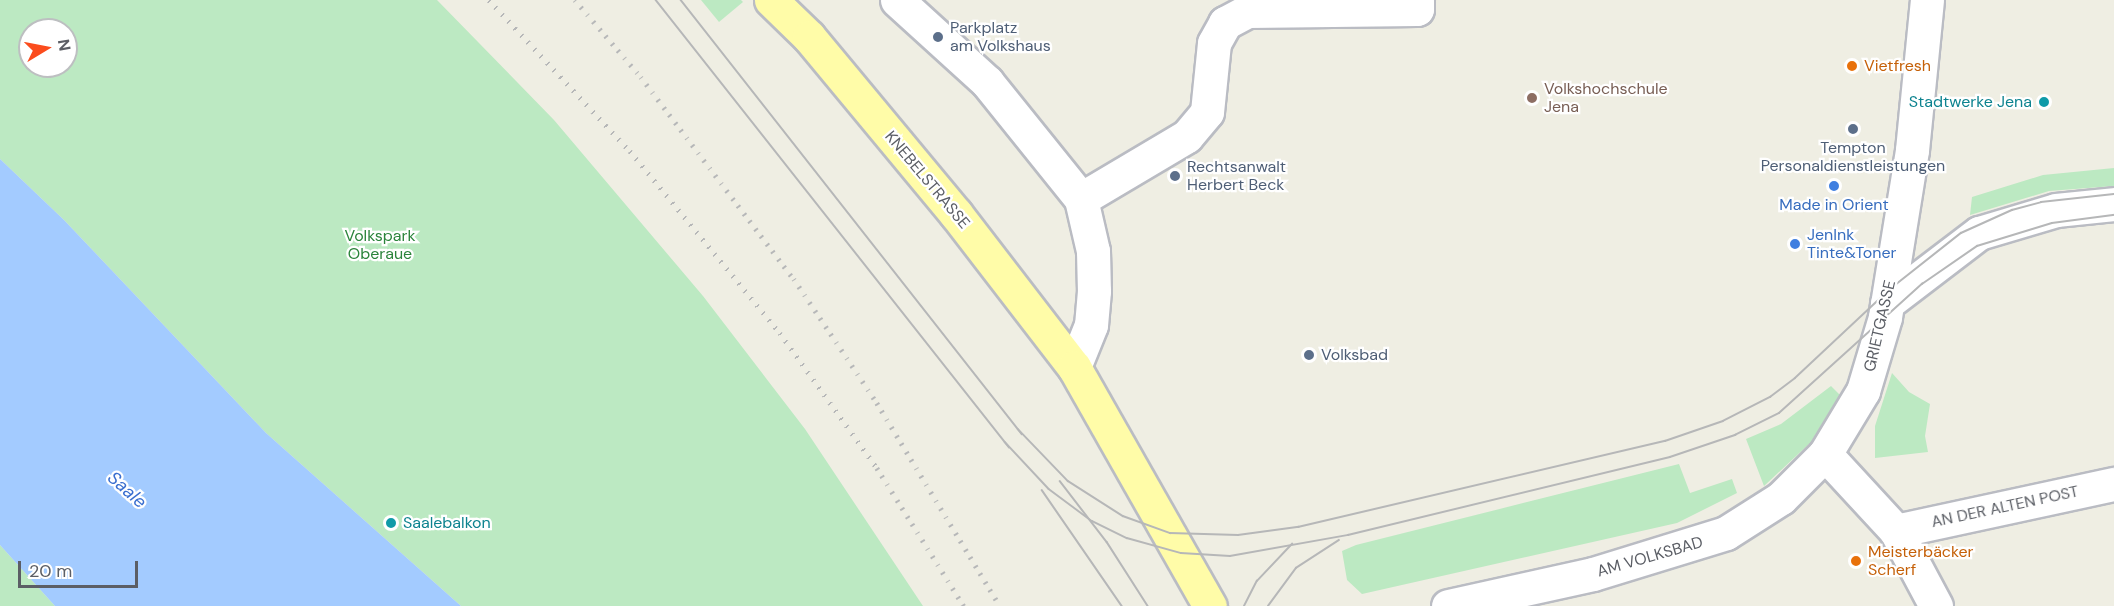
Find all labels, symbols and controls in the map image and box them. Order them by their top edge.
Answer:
north arrow [18,18,78,78]
place label: Parkplatz am Volkshaus [950,18,1051,56]
marker: Parkplatz am Volkshaus [931,30,945,44]
text: N [53,38,76,53]
place label: Vietfresh [1864,56,1931,76]
marker: Vietfresh [1845,59,1859,73]
place label: Volkshochschule Jena [1544,79,1668,117]
marker: Volkshochschule Jena [1525,91,1539,105]
place label: Stadtwerke Jena [1909,92,2032,112]
marker: Stadtwerke Jena [2037,95,2051,109]
marker: Tempton Personaldienstleistungen [1846,122,1860,136]
street label: KNEBELSTRASSE [881,127,973,233]
place label: Tempton Personaldienstleistungen [1761,138,1945,176]
place label: Rechtsanwalt Herbert Beck [1187,157,1286,195]
marker: Rechtsanwalt Herbert Beck [1168,169,1182,183]
marker: Made in Orient [1827,179,1841,193]
place label: Made in Orient [1779,195,1889,215]
place label: JenInk Tinte&Toner [1807,225,1896,263]
park label: Volkspark Oberaue [344,226,416,264]
marker: JenInk Tinte&Toner [1788,237,1802,251]
street label: GRIETGASSE [1860,278,1900,374]
place label: Volksbad [1321,345,1388,365]
marker: Volksbad [1302,348,1316,362]
water label: Saale [103,467,151,513]
street label: AN DER ALTEN POST [1930,482,2080,532]
place label: Saalebalkon [403,513,491,533]
marker: Saalebalkon [384,516,398,530]
street label: AM VOLKSBAD [1595,533,1705,581]
place label: Meisterbäcker Scherf [1868,542,1973,580]
scale bar [21,549,141,587]
marker: Meisterbäcker Scherf [1849,554,1863,568]
text: 20 m [29,559,72,583]

